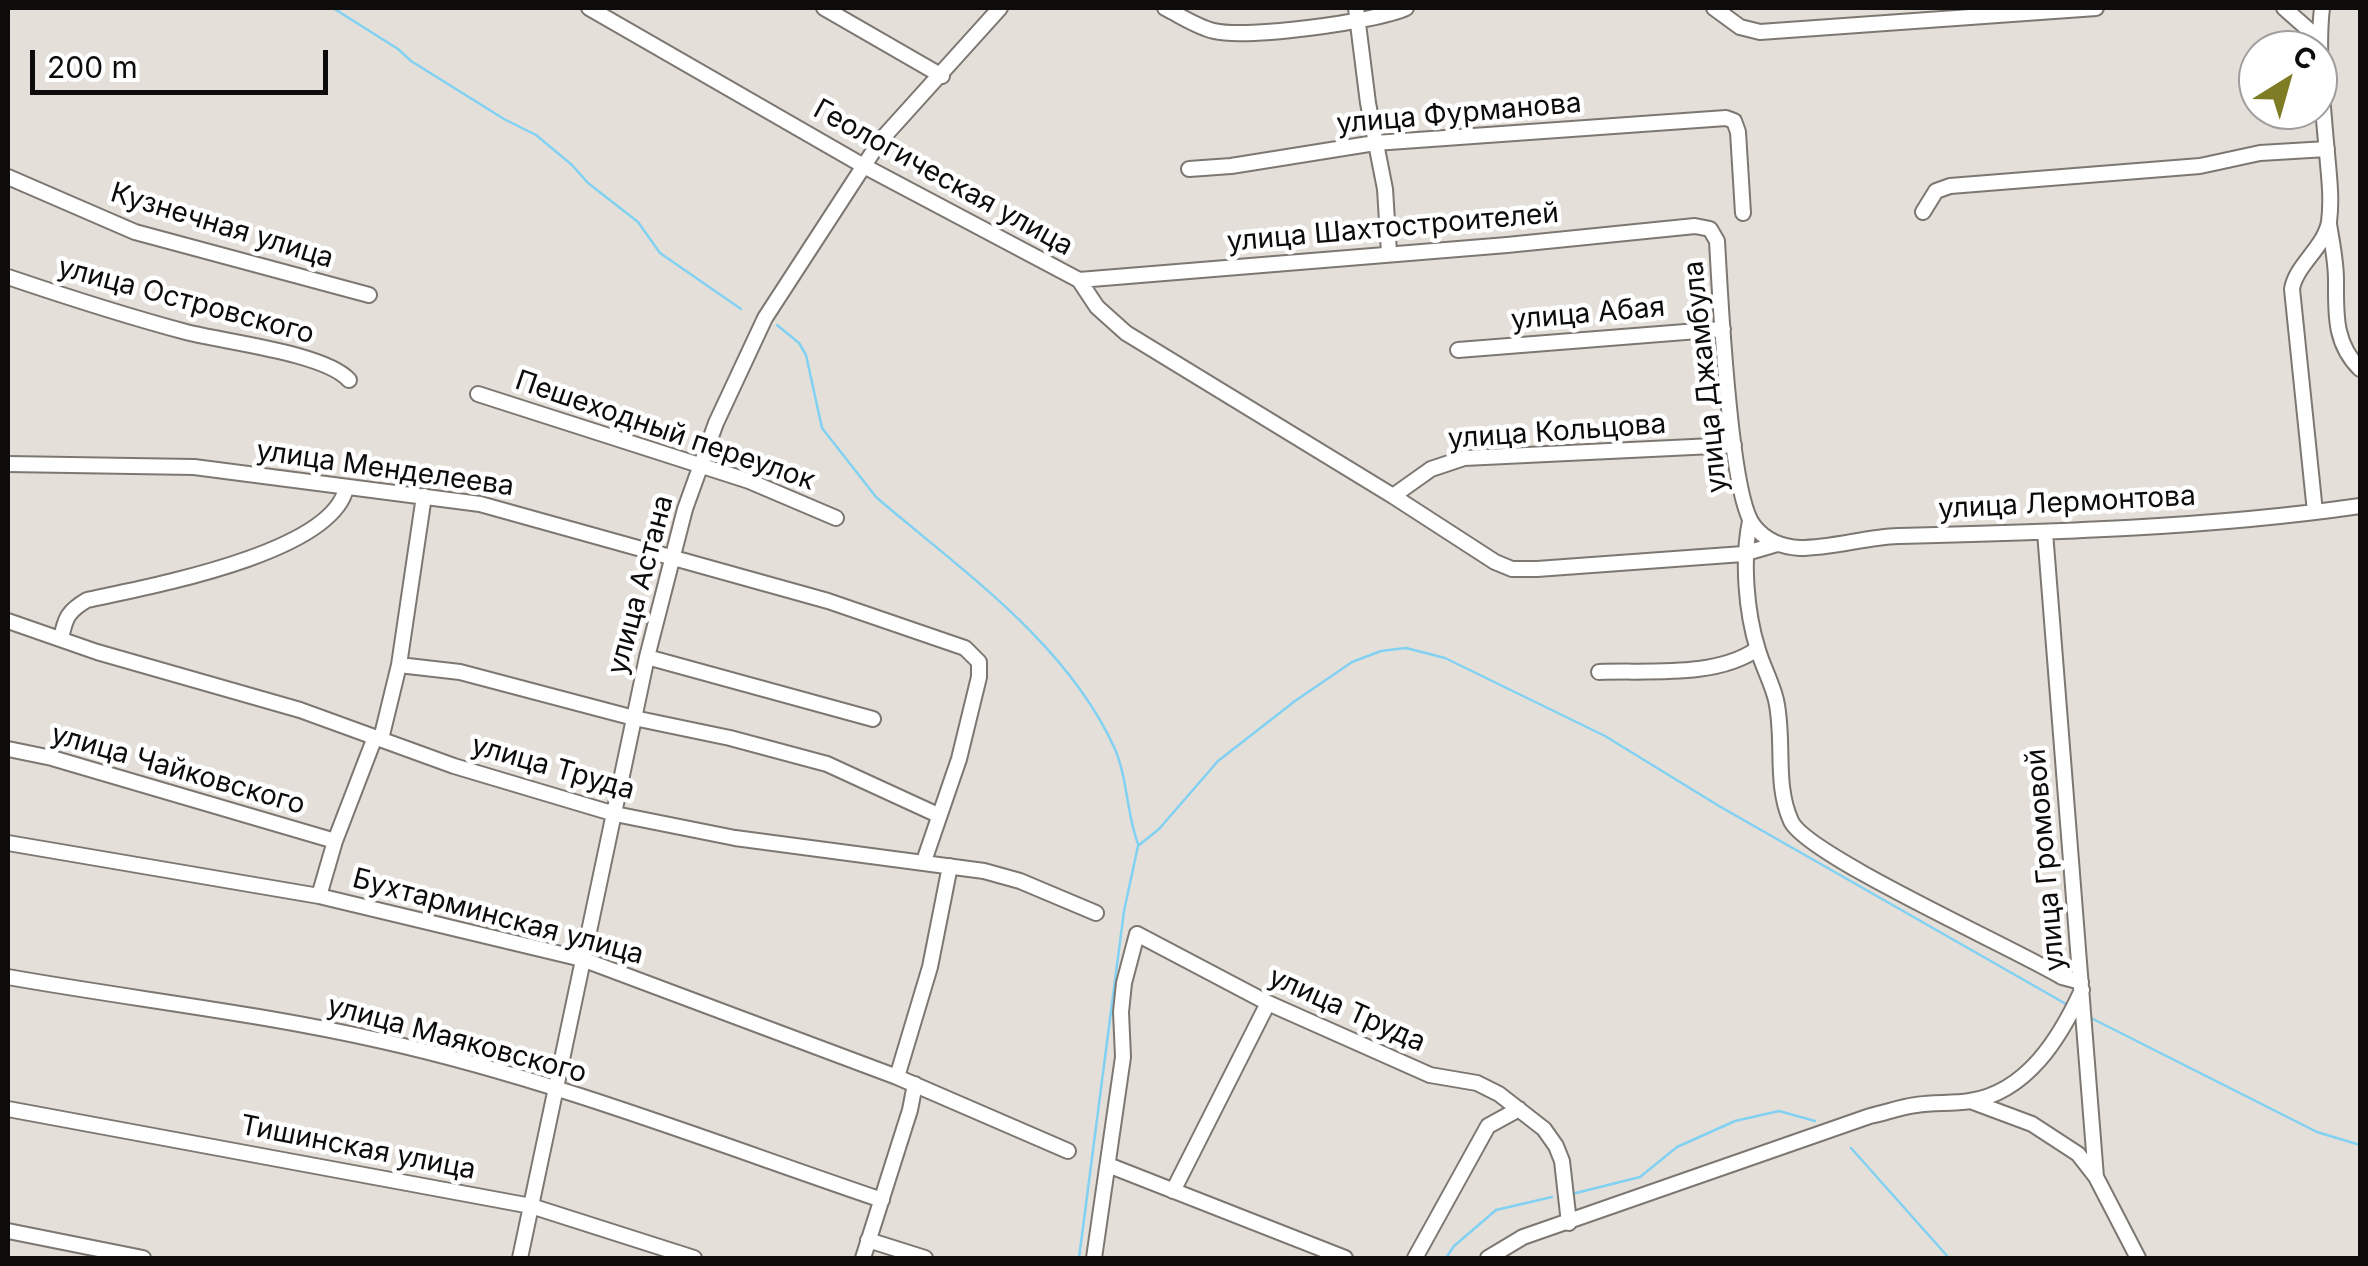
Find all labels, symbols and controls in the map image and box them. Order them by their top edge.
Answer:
scale bar [35,30,332,92]
north arrow [2238,30,2338,130]
text: С [2286,38,2323,77]
text: 200 m [47,49,138,85]
street label: улица Фурманова [1335,87,1583,141]
street label: Геологическая улица [807,93,1079,263]
street label: Кузнечная улица [106,176,338,276]
street label: улица Шахтостроителей [1226,197,1560,259]
street label: улица Островского [54,251,318,351]
street label: улица Джамбула [1677,259,1735,495]
street label: улица Абая [1510,291,1666,337]
street label: Пешеходный переулок [511,364,819,498]
street label: улица Кольцова [1447,408,1667,456]
street label: улица Менделеева [254,434,516,504]
street label: улица Лермонтова [1937,479,2197,527]
street label: улица Астана [601,492,681,678]
street label: улица Чайковского [47,718,309,822]
street label: улица Труда [467,729,639,807]
street label: улица Громовой [2020,747,2072,973]
street label: Бухтарминская улица [349,862,647,972]
street label: улица Труда [1263,960,1431,1060]
street label: улица Маяковского [324,989,590,1091]
street label: Тишинская улица [237,1109,479,1187]

